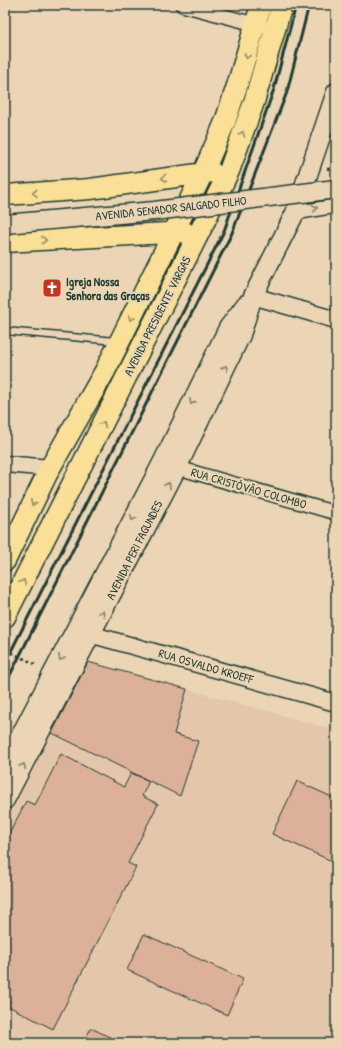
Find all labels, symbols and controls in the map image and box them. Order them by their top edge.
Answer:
one-way arrow [243,52,251,59]
one-way arrow [238,131,246,138]
one-way arrow [161,173,167,182]
one-way arrow [32,189,38,198]
street label: AVENIDA SENADOR SALGADO FILHO [95,192,248,224]
one-way arrow [312,205,318,213]
one-way arrow [41,236,47,244]
street label: AVENIDA PRESIDENTE VARGAS [119,253,195,379]
place label: Igreja Nossa Senhora das Graças [66,273,150,304]
church icon: Igreja Nossa Senhora das Graças [41,277,63,299]
one-way arrow [128,314,136,321]
one-way arrow [220,365,228,373]
one-way arrow [189,398,197,405]
one-way arrow [98,421,105,428]
street label: RUA CRISTÓVÃO COLOMBO [189,463,309,513]
one-way arrow [163,482,171,489]
street label: AVENIDA PERI FAGUNDES [102,497,167,602]
one-way arrow [30,499,38,507]
one-way arrow [130,514,138,521]
one-way arrow [18,579,25,586]
one-way arrow [97,610,105,617]
street label: RUA OSVALDO KROEFF [157,644,256,688]
one-way arrow [58,654,66,662]
one-way arrow [18,762,26,770]

